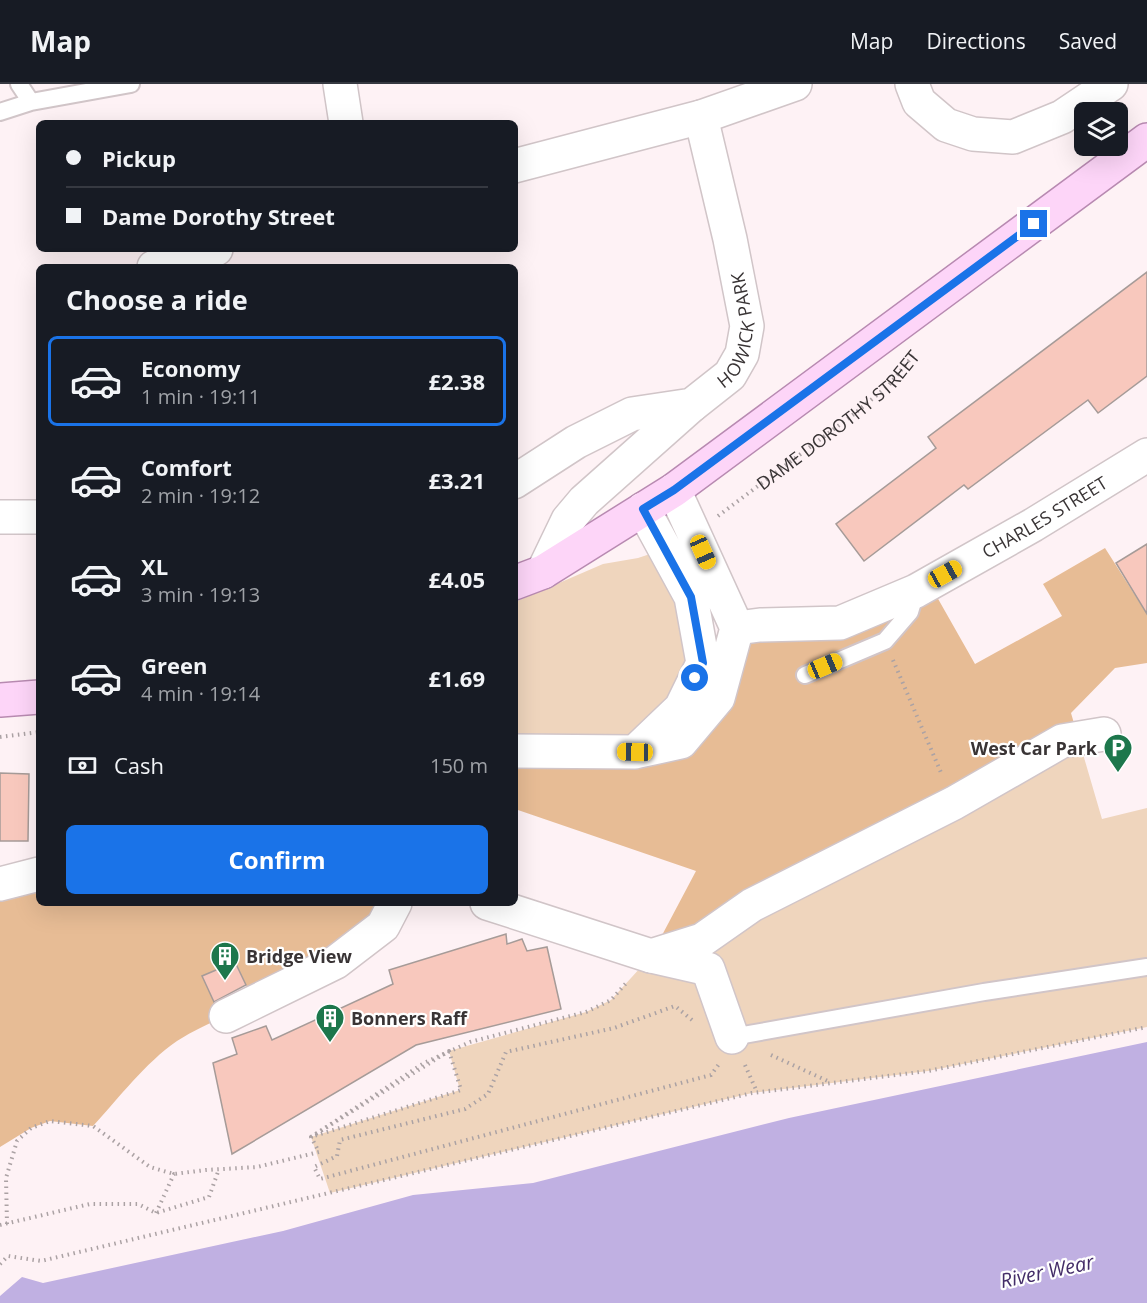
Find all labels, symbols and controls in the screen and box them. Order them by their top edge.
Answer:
text: Map [30,22,91,60]
text: Map [850,27,893,55]
text: Directions [926,27,1026,55]
text: Saved [1059,27,1117,55]
map controls [1074,102,1128,156]
button: layers [1074,102,1128,156]
text: Pickup [102,143,176,173]
text: Dame Dorothy Street [102,201,335,231]
route end [1020,210,1047,237]
street label: HOWICK PARK [712,270,760,393]
text: Choose a ride [66,281,248,318]
street label: DAME DOROTHY STREET [751,345,925,495]
text: Economy [141,353,240,383]
icon: car [69,354,123,408]
text: £2.38 [428,366,485,396]
text: 1 min · 19:11 [141,383,260,410]
text: Comfort [141,452,232,482]
icon: car [69,453,123,507]
text: £3.21 [428,465,485,495]
street label: CHARLES STREET [977,470,1112,563]
text: 2 min · 19:12 [141,482,260,509]
car [687,532,719,572]
text: XL [141,551,168,581]
icon: car [69,552,123,606]
car [925,557,965,591]
text: £4.05 [428,564,485,594]
text: 3 min · 19:13 [141,581,260,608]
text: Green [141,650,207,680]
icon: car [69,651,123,705]
car [805,651,845,681]
text: £1.69 [428,663,485,693]
route start [681,664,708,691]
text: 4 min · 19:14 [141,680,260,707]
parking icon: West Car Park [1102,732,1134,774]
place label: West Car Park [971,736,1098,760]
car [617,743,653,761]
icon: cash [66,749,99,782]
text: Cash [114,750,164,780]
text: 150 m [430,752,488,779]
button: Confirm [66,825,488,894]
building icon: Bridge View [209,940,241,982]
place label: Bridge View [246,944,352,968]
building icon: Bonners Raff [314,1002,346,1044]
place label: Bonners Raff [351,1006,468,1030]
water label: River Wear [998,1248,1097,1294]

